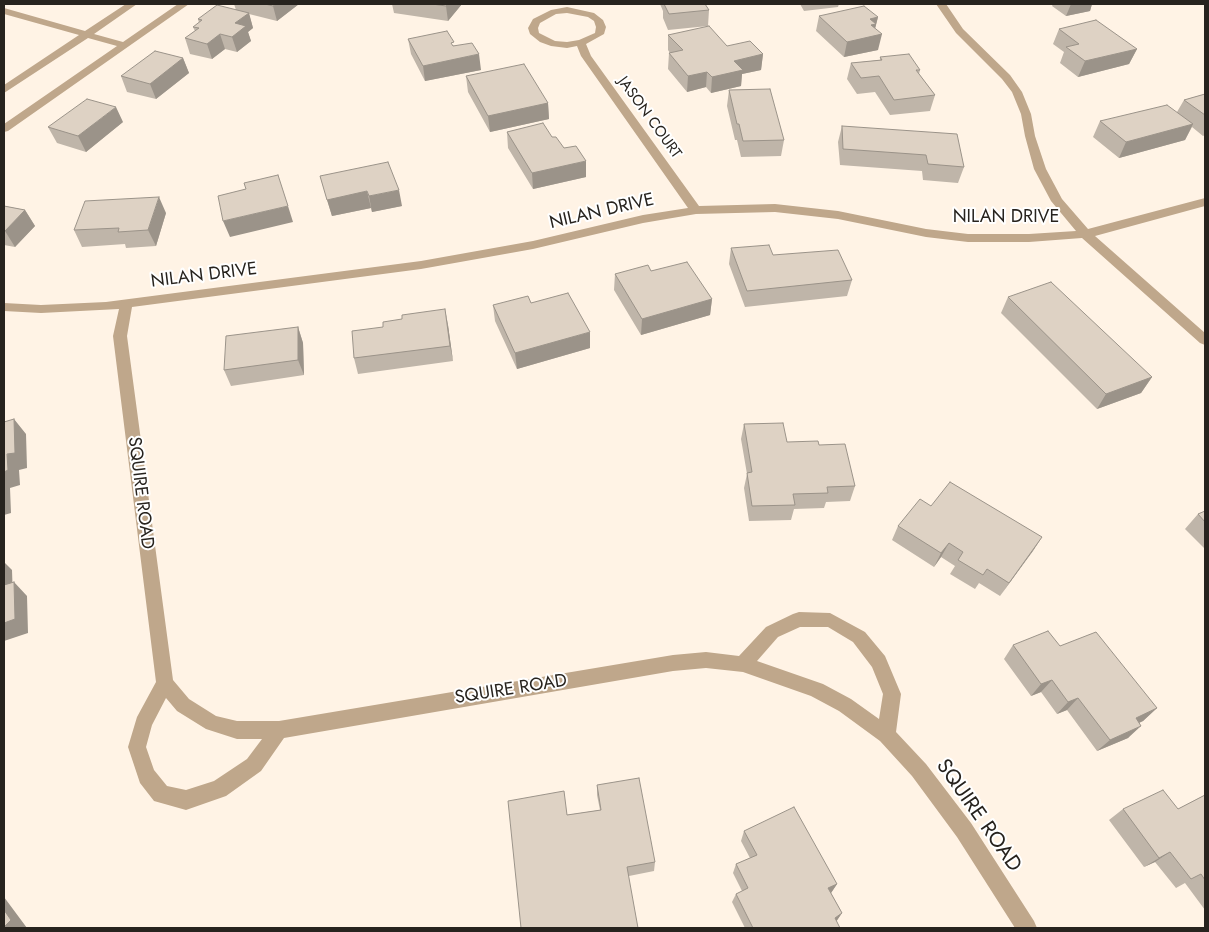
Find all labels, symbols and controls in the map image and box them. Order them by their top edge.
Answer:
street label: JASON COURT [613,74,685,162]
street label: NILAN DRIVE [548,189,656,235]
street label: NILAN DRIVE [953,207,1059,229]
street label: NILAN DRIVE [150,259,258,293]
street label: SQUIRE ROAD [122,436,158,550]
street label: SQUIRE ROAD [453,670,569,710]
street label: SQUIRE ROAD [930,755,1026,877]

